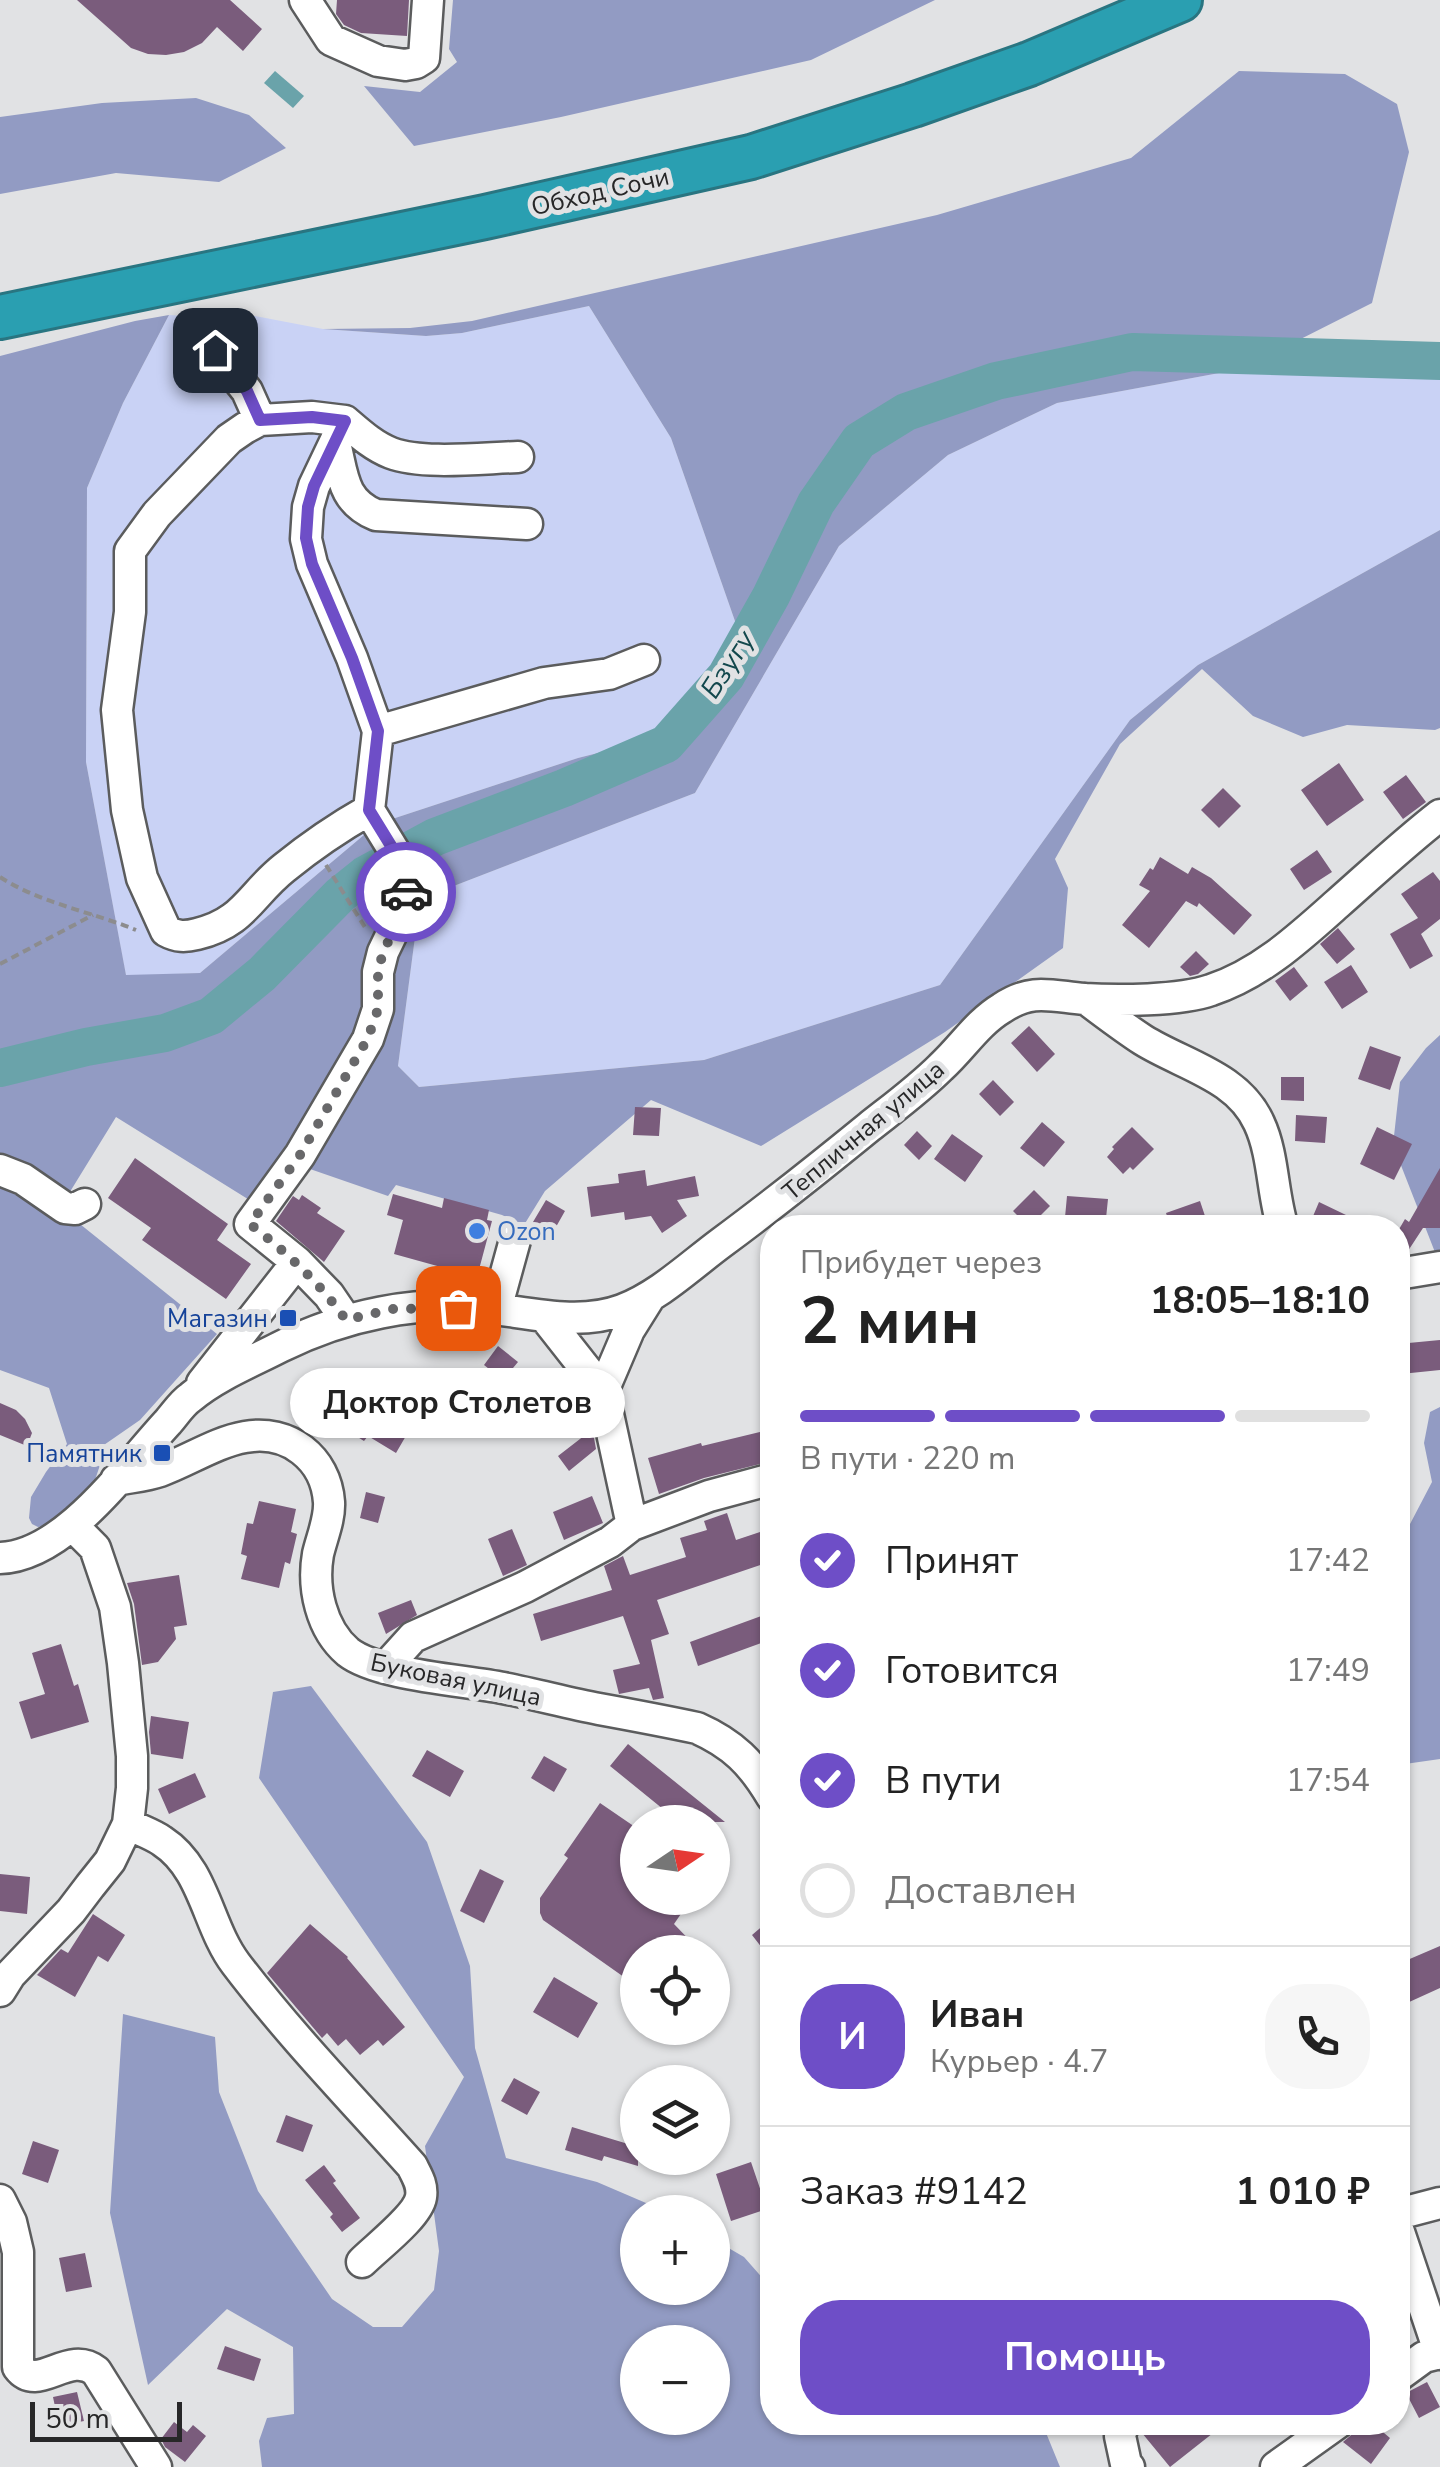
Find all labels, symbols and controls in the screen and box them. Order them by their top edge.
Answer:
street label: Обход Сочи [528,160,673,224]
pin [173,308,258,393]
icon: home [188,323,243,378]
water label: Бзугу [692,622,765,706]
courier [356,842,456,942]
icon: car [379,865,434,920]
street label: Тепличная улица [775,1053,952,1209]
place label: Ozon [497,1215,556,1249]
marker: Ozon [466,1220,488,1242]
text: Прибудет через [800,1241,1042,1284]
pin [416,1266,501,1351]
text: 18:05–18:10 [1150,1275,1370,1326]
text: 2 мин [800,1277,980,1366]
icon: bag [431,1281,486,1336]
place label: Магазин [167,1302,268,1336]
marker: Магазин [277,1307,299,1329]
callout: Доктор Столетов [290,1368,626,1438]
text: Доктор Столетов [323,1381,592,1424]
place label: Памятник [26,1437,143,1471]
text: В пути · 220 m [800,1437,1015,1480]
marker: Памятник [151,1442,173,1464]
icon: check [800,1533,855,1588]
text: Принят [885,1535,1018,1586]
text: 17:42 [1286,1539,1370,1582]
icon: check [800,1643,855,1698]
street label: Буковая улица [367,1645,544,1715]
text: Готовится [885,1645,1059,1696]
text: 17:49 [1286,1649,1370,1692]
icon: check [800,1753,855,1808]
text: В пути [885,1755,1002,1806]
text: 17:54 [1286,1759,1370,1802]
north arrow [620,1805,730,1915]
map controls [620,1805,730,2435]
text: Доставлен [885,1865,1077,1916]
button: locate [620,1935,730,2045]
button: phone [1265,1984,1370,2089]
text: Иван [930,1989,1024,2040]
text: И [838,2011,867,2062]
text: Курьер · 4.7 [930,2040,1108,2083]
button: layers [620,2065,730,2175]
text: Заказ #9142 [800,2166,1028,2217]
text: 1 010 ₽ [1235,2166,1370,2217]
button: + [620,2195,730,2305]
button: Помощь [800,2300,1370,2415]
button: − [620,2325,730,2435]
scale bar [30,2397,182,2442]
text: 50 m [45,2400,110,2438]

